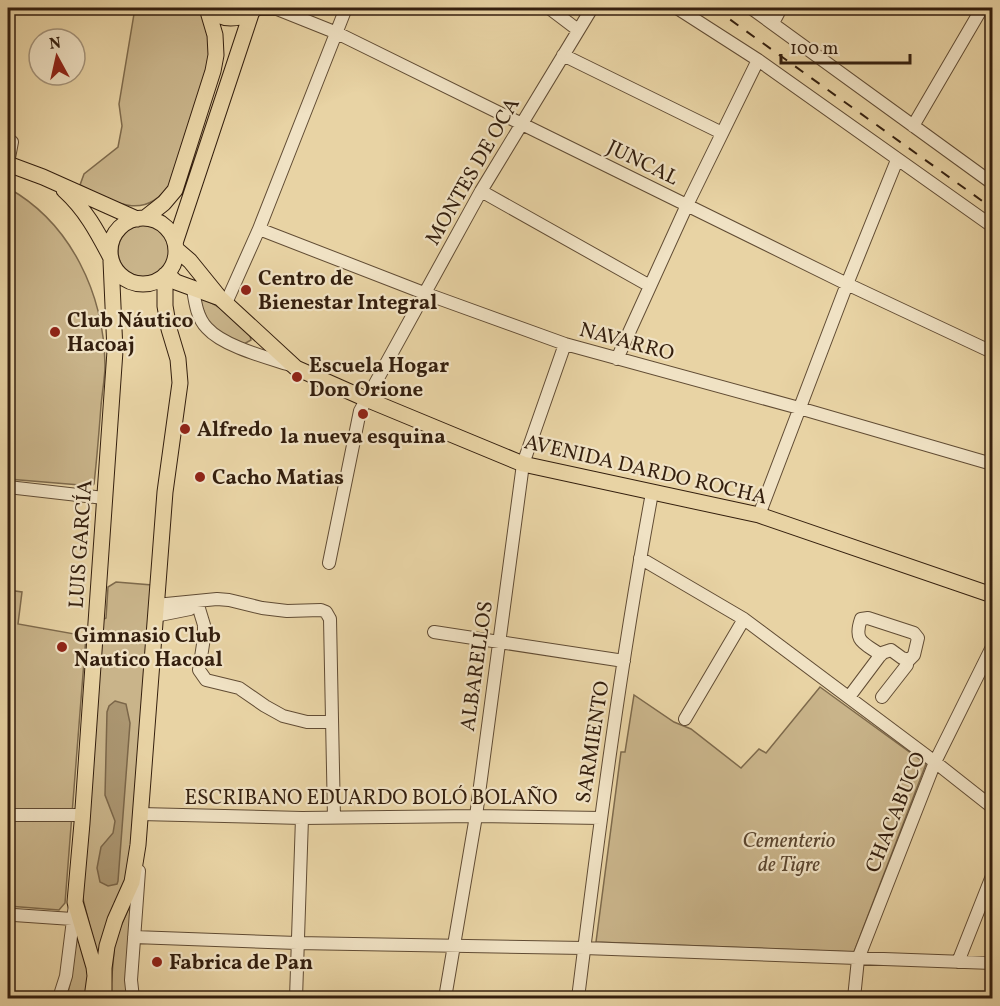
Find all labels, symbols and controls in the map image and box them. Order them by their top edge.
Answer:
north arrow [27,27,87,87]
scale bar [781,27,910,65]
text: N [48,32,63,56]
text: 100 m [790,37,839,62]
street label: MONTES DE OCA [419,92,528,251]
street label: JUNCAL [602,134,683,193]
place label: Centro de Bienestar Integral [258,265,437,318]
marker: Centro de Bienestar Integral [239,283,253,297]
place label: Club Náutico Hacoaj [67,307,193,360]
street label: NAVARRO [576,316,677,369]
marker: Club Náutico Hacoaj [48,325,62,339]
place label: Escuela Hogar Don Orione [309,352,449,405]
marker: Escuela Hogar Don Orione [290,370,304,384]
marker: la nueva esquina [356,407,370,421]
place label: Alfredo [197,416,273,445]
marker: Alfredo [178,422,192,436]
place label: la nueva esquina [280,423,446,452]
street label: AVENIDA DARDO ROCHA [521,428,770,513]
place label: Cacho Matias [212,464,344,493]
marker: Cacho Matias [193,470,207,484]
street label: LUIS GARCÍA [63,479,100,609]
street label: ALBARELLOS [454,599,501,733]
place label: Gimnasio Club Nautico Hacoal [74,622,223,675]
marker: Gimnasio Club Nautico Hacoal [55,640,69,654]
street label: SARMIENTO [570,679,617,805]
street label: CHACABUCO [859,748,934,877]
street label: ESCRIBANO EDUARDO BOLÓ BOLAÑO [184,784,558,813]
park label: Cementerio de Tigre [743,827,836,880]
place label: Fabrica de Pan [169,949,313,978]
marker: Fabrica de Pan [150,955,164,969]

